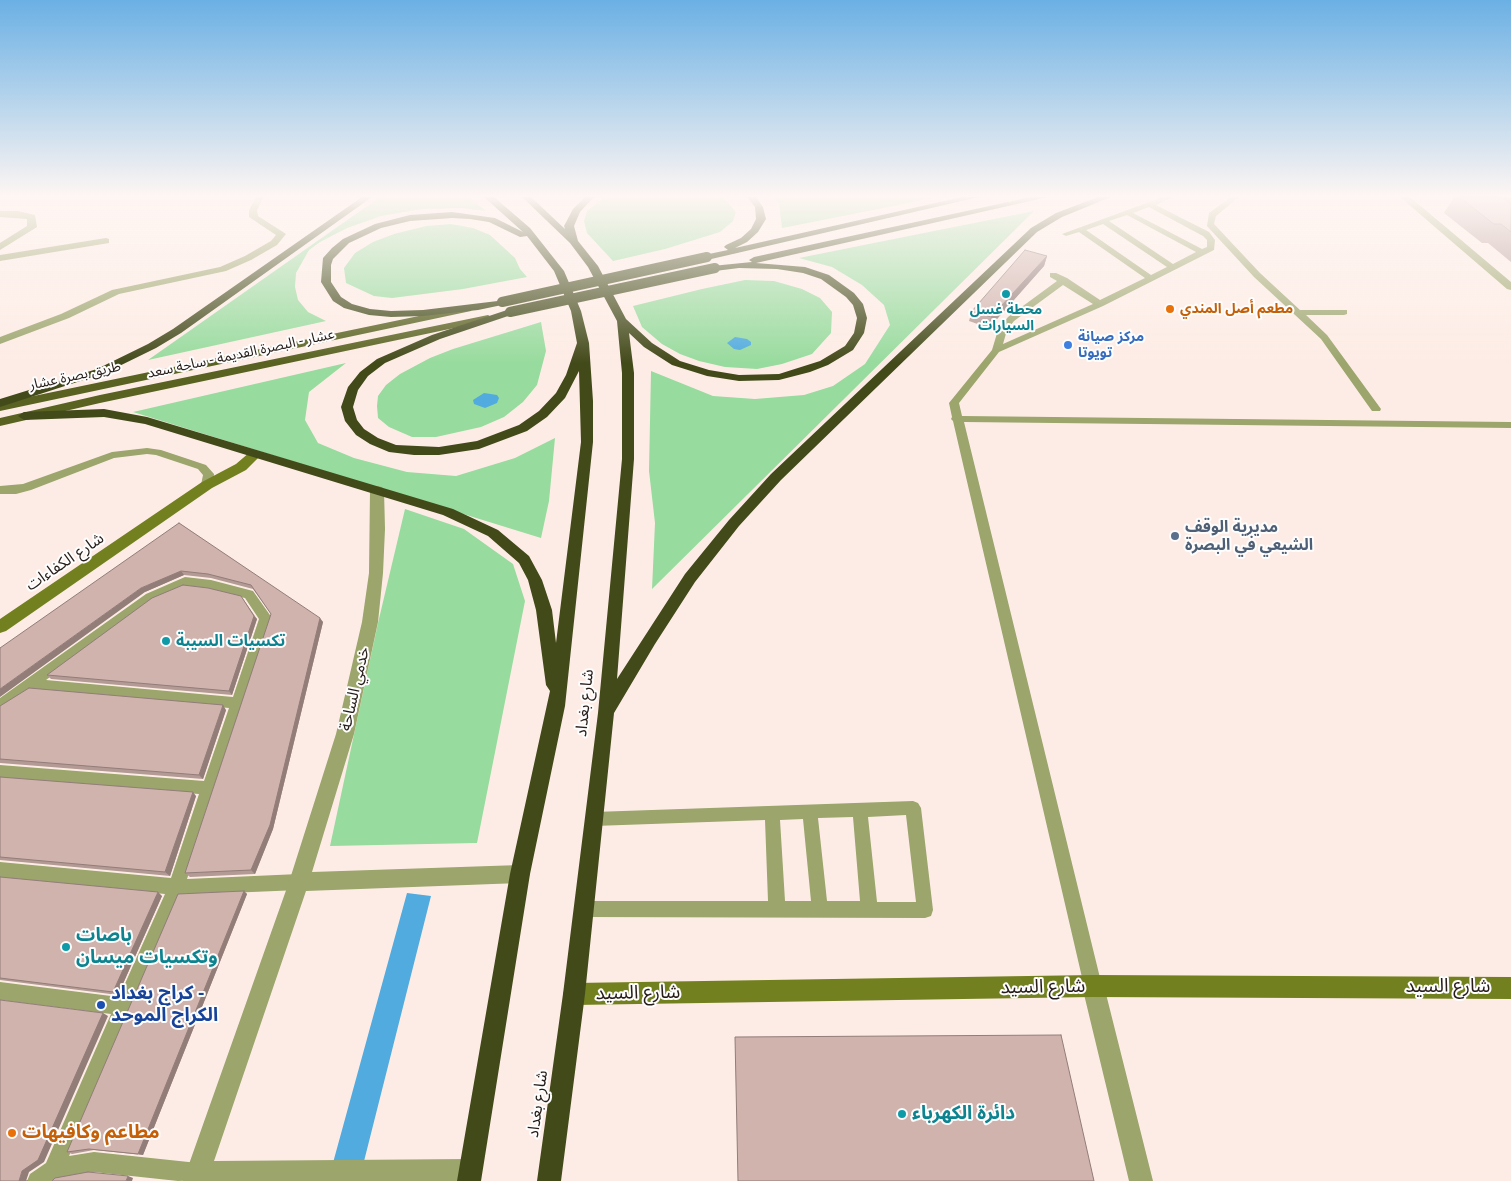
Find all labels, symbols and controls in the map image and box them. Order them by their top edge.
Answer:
marker: محطة غسل السيارات [1000,288,1012,300]
place label: مطعم أصل المندي [1180,301,1293,317]
place label: محطة غسل السيارات [970,302,1042,334]
marker: مطعم أصل المندي [1164,303,1176,315]
street label: عشار - البصرة القديمة - ساحة سعد [146,326,336,382]
place label: مركز صيانة تويوتا [1078,329,1144,362]
marker: مركز صيانة تويوتا [1062,339,1074,351]
street label: طريق بصرة عشار [28,358,122,394]
place label: مديرية الوقف الشيعي في البصرة [1185,517,1313,555]
street label: شارع الكفاءات [22,529,108,595]
marker: مديرية الوقف الشيعي في البصرة [1169,530,1181,542]
place label: تكسيات السيبة [176,631,285,651]
marker: تكسيات السيبة [160,635,172,647]
street label: خدمي الساحة [336,645,374,733]
street label: شارع بغداد [572,668,598,738]
place label: باصات وتكسيات ميسان [76,925,218,969]
marker: باصات وتكسيات ميسان [60,941,72,953]
street label: شارع السيد [1000,975,1086,999]
street label: شارع السيد [1406,976,1490,998]
street label: شارع السيد [595,981,681,1005]
place label: كراج بغداد - الكراج الموحد [111,983,218,1027]
marker: كراج بغداد - الكراج الموحد [95,999,107,1011]
street label: شارع بغداد [524,1069,552,1139]
place label: دائرة الكهرباء [912,1103,1015,1125]
marker: دائرة الكهرباء [896,1108,908,1120]
place label: مطاعم وكافيهات [22,1122,160,1144]
marker: مطاعم وكافيهات [6,1127,18,1139]

